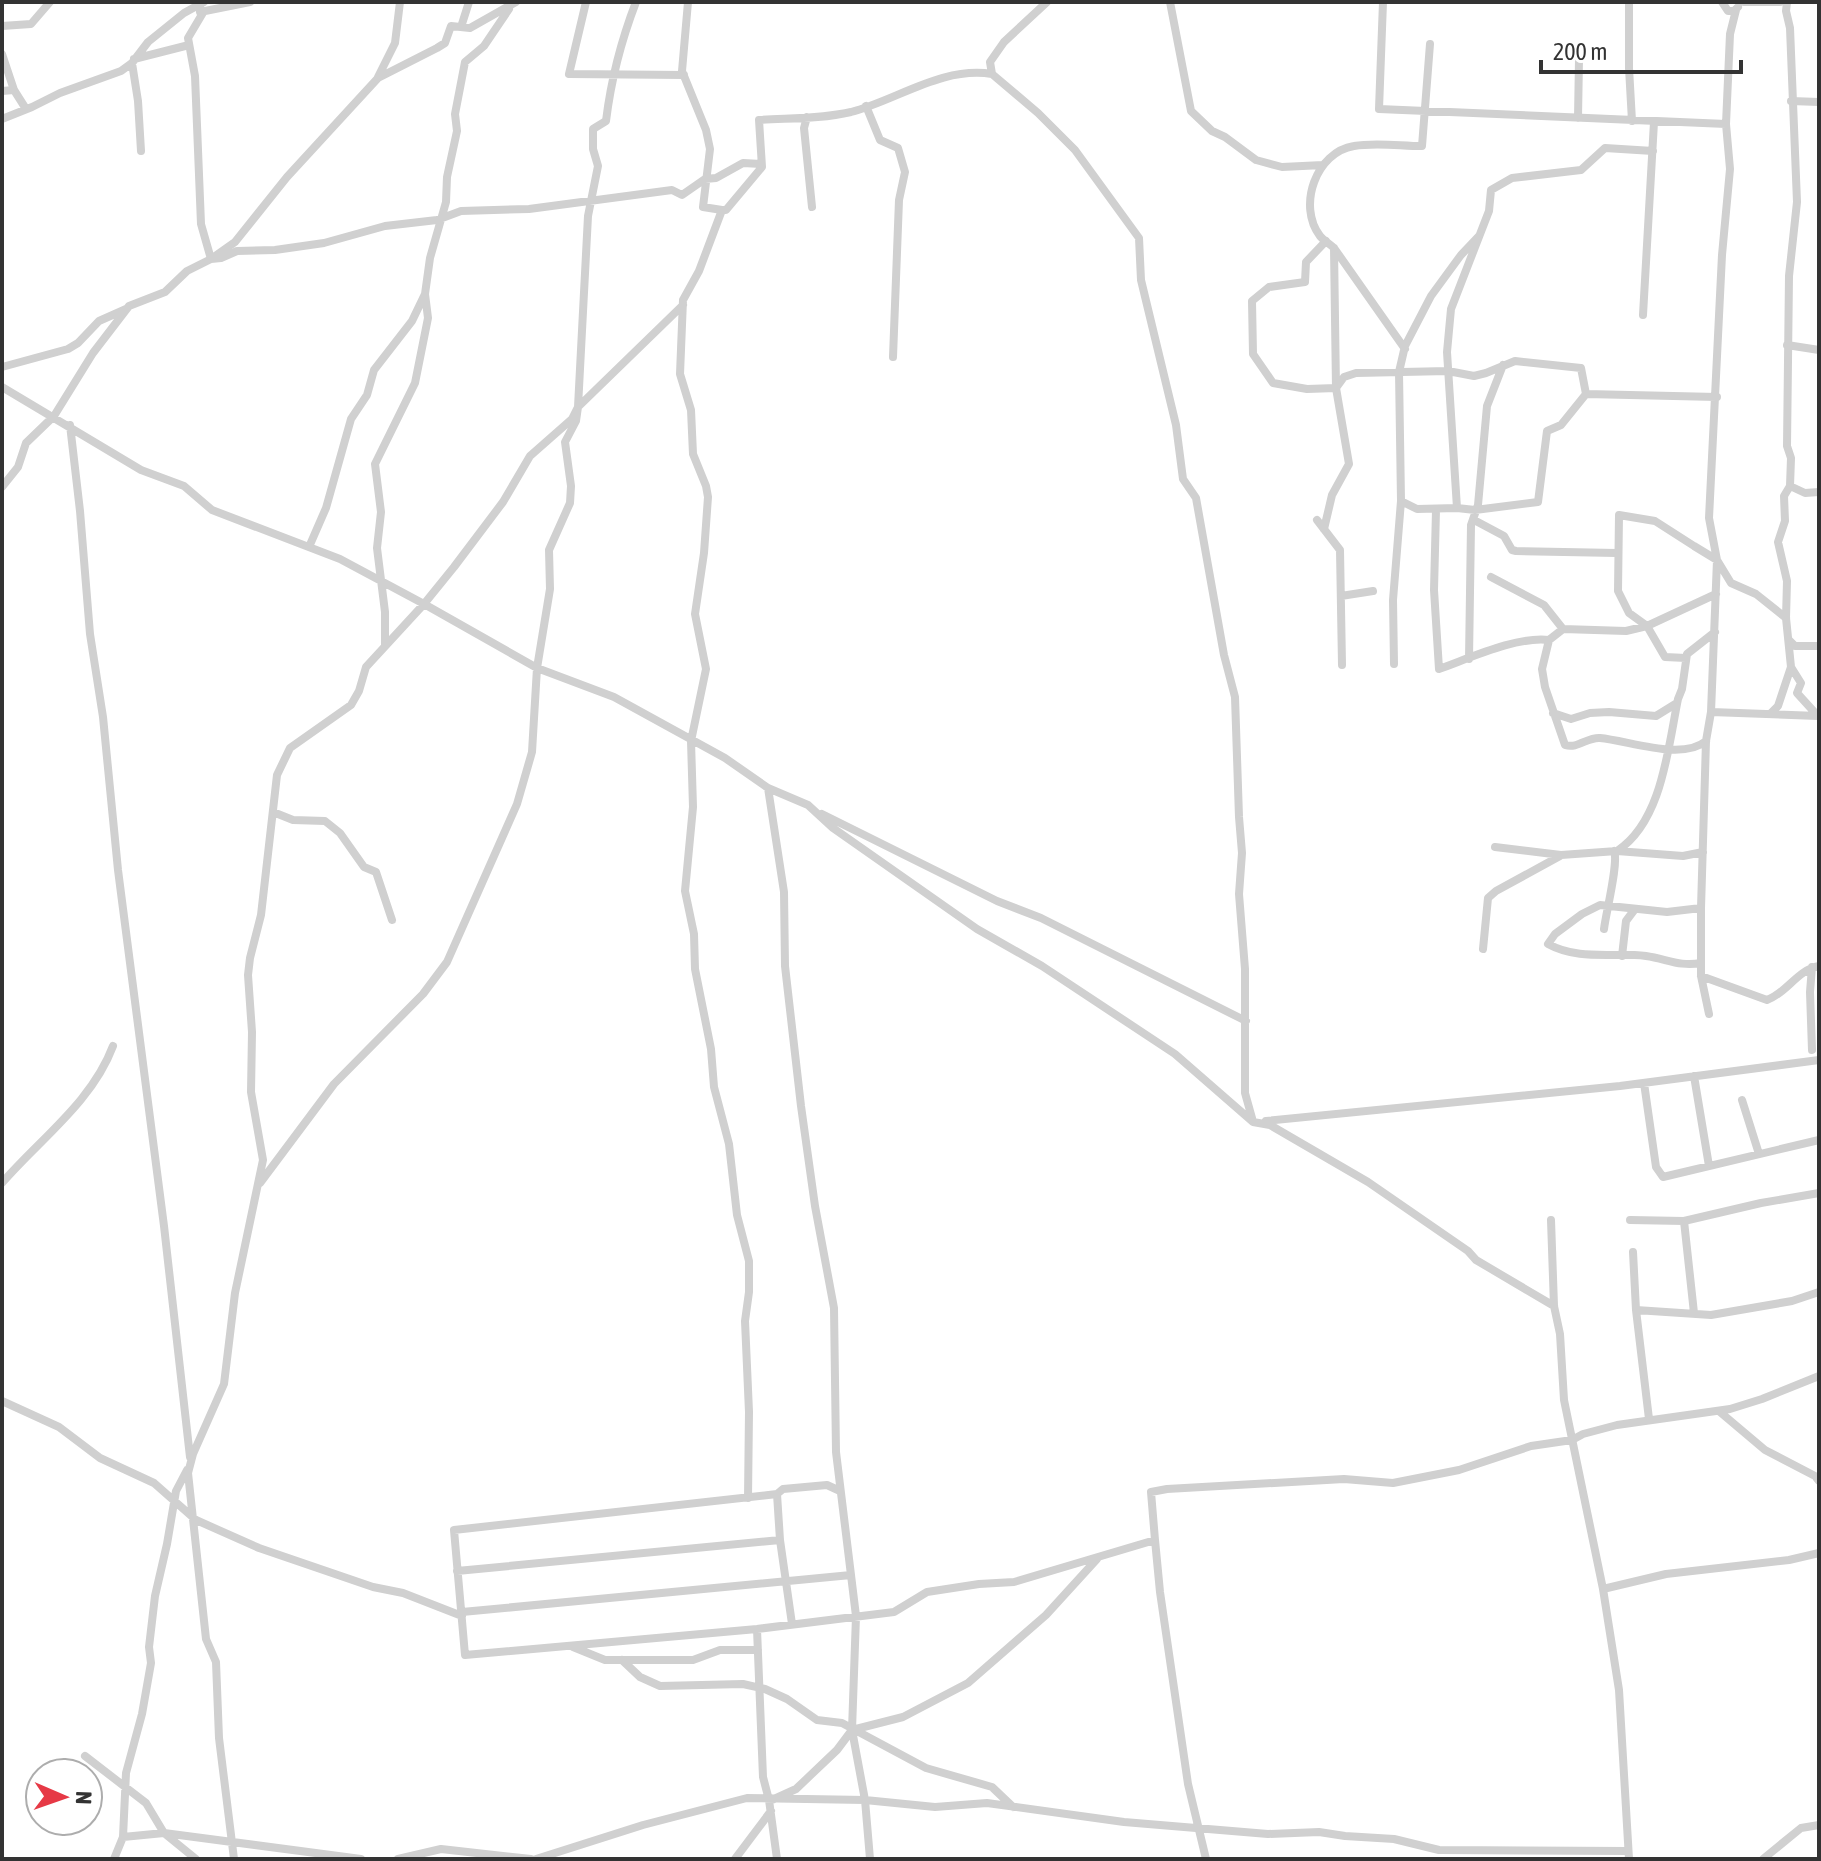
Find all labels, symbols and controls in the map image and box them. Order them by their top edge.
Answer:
scale bar [1541,24,1741,74]
text: 200 m [1553,38,1607,65]
north arrow [24,1757,104,1837]
text: N [71,1791,97,1805]

